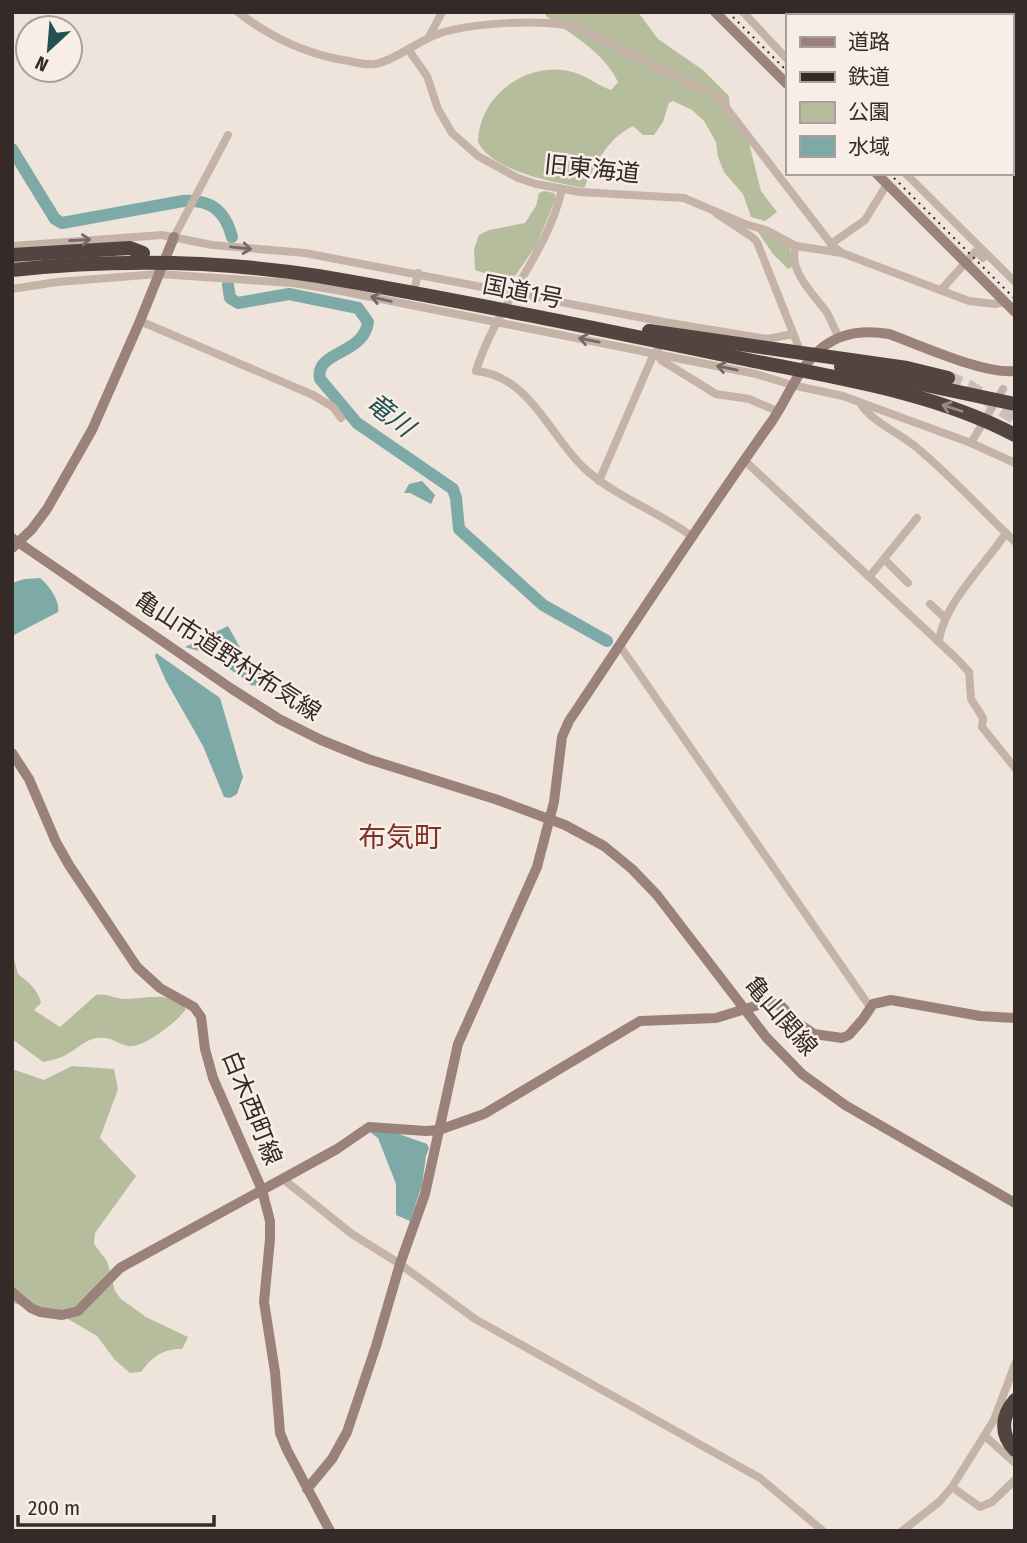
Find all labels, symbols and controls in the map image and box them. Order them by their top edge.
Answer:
north arrow [14,14,84,84]
legend [786,14,1013,175]
text: 道路 [848,29,890,55]
text: N [32,51,52,77]
text: 鉄道 [848,64,890,90]
text: 公園 [848,99,890,125]
text: 水域 [848,134,890,160]
street label: 旧東海道 [543,150,641,188]
one-way arrow [68,234,91,247]
one-way arrow [229,241,252,254]
street label: 国道1号 [480,270,566,314]
one-way arrow [370,292,392,305]
one-way arrow [578,332,601,346]
one-way arrow [716,360,739,374]
water label: 竜川 [360,387,422,445]
one-way arrow [941,401,963,414]
street label: 亀山市道野村布気線 [130,585,326,727]
district label: 布気町 [358,821,442,854]
street label: 亀山関線 [739,971,823,1061]
street label: 白木西町線 [217,1047,287,1169]
scale bar [18,1484,214,1528]
text: 200 m [28,1495,80,1521]

